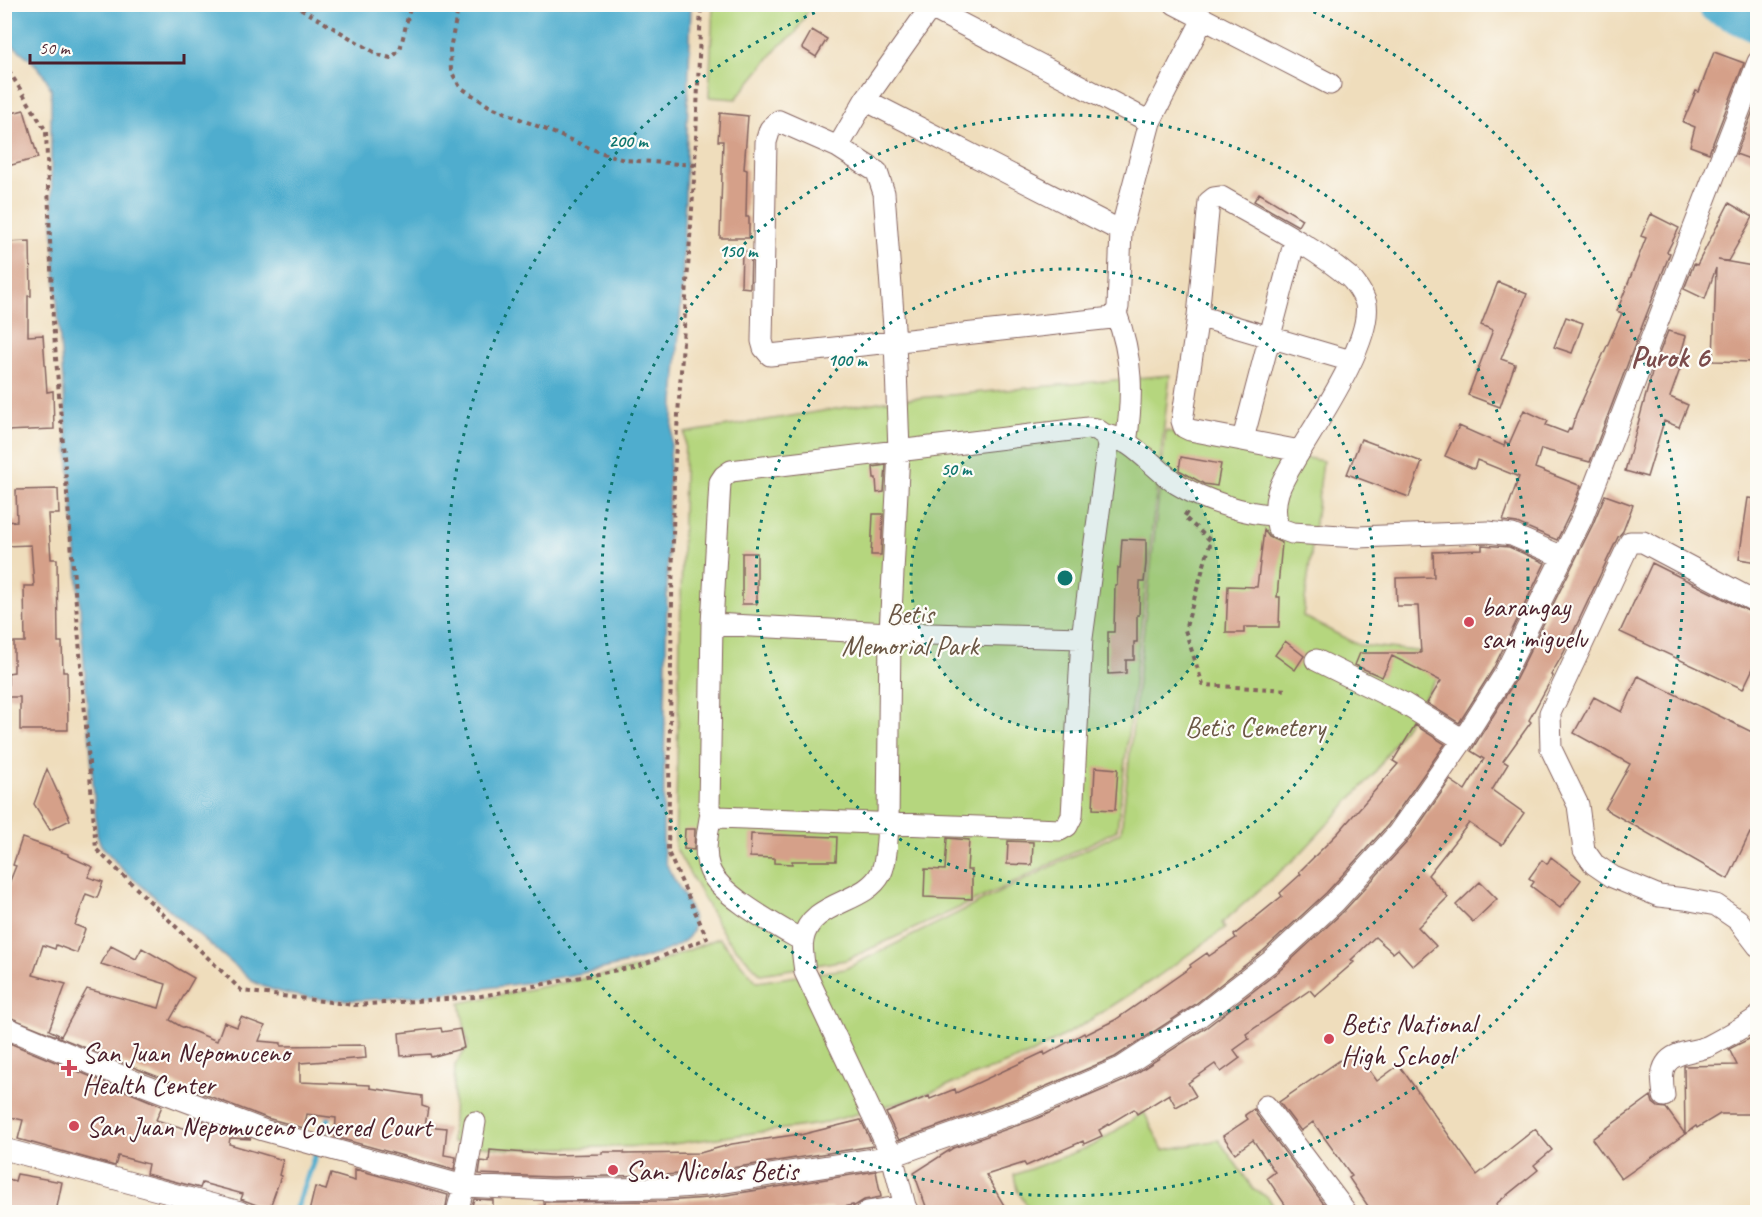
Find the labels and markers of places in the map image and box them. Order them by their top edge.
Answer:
centre of rings [1055,568,1075,588]
place label: barangay san miguelv [1481,589,1589,656]
marker: barangay san miguelv [1462,615,1476,629]
place label: Betis National High School [1341,1006,1481,1073]
marker: Betis National High School [1322,1032,1336,1046]
place label: San Juan Nepomuceno Health Center [82,1035,293,1102]
marker: San Juan Nepomuceno Health Center [60,1059,78,1077]
place label: San Juan Nepomuceno Covered Court [86,1109,434,1144]
marker: San Juan Nepomuceno Covered Court [67,1119,81,1133]
place label: San. Nicolas Betis [625,1153,801,1188]
marker: San. Nicolas Betis [606,1163,620,1177]

